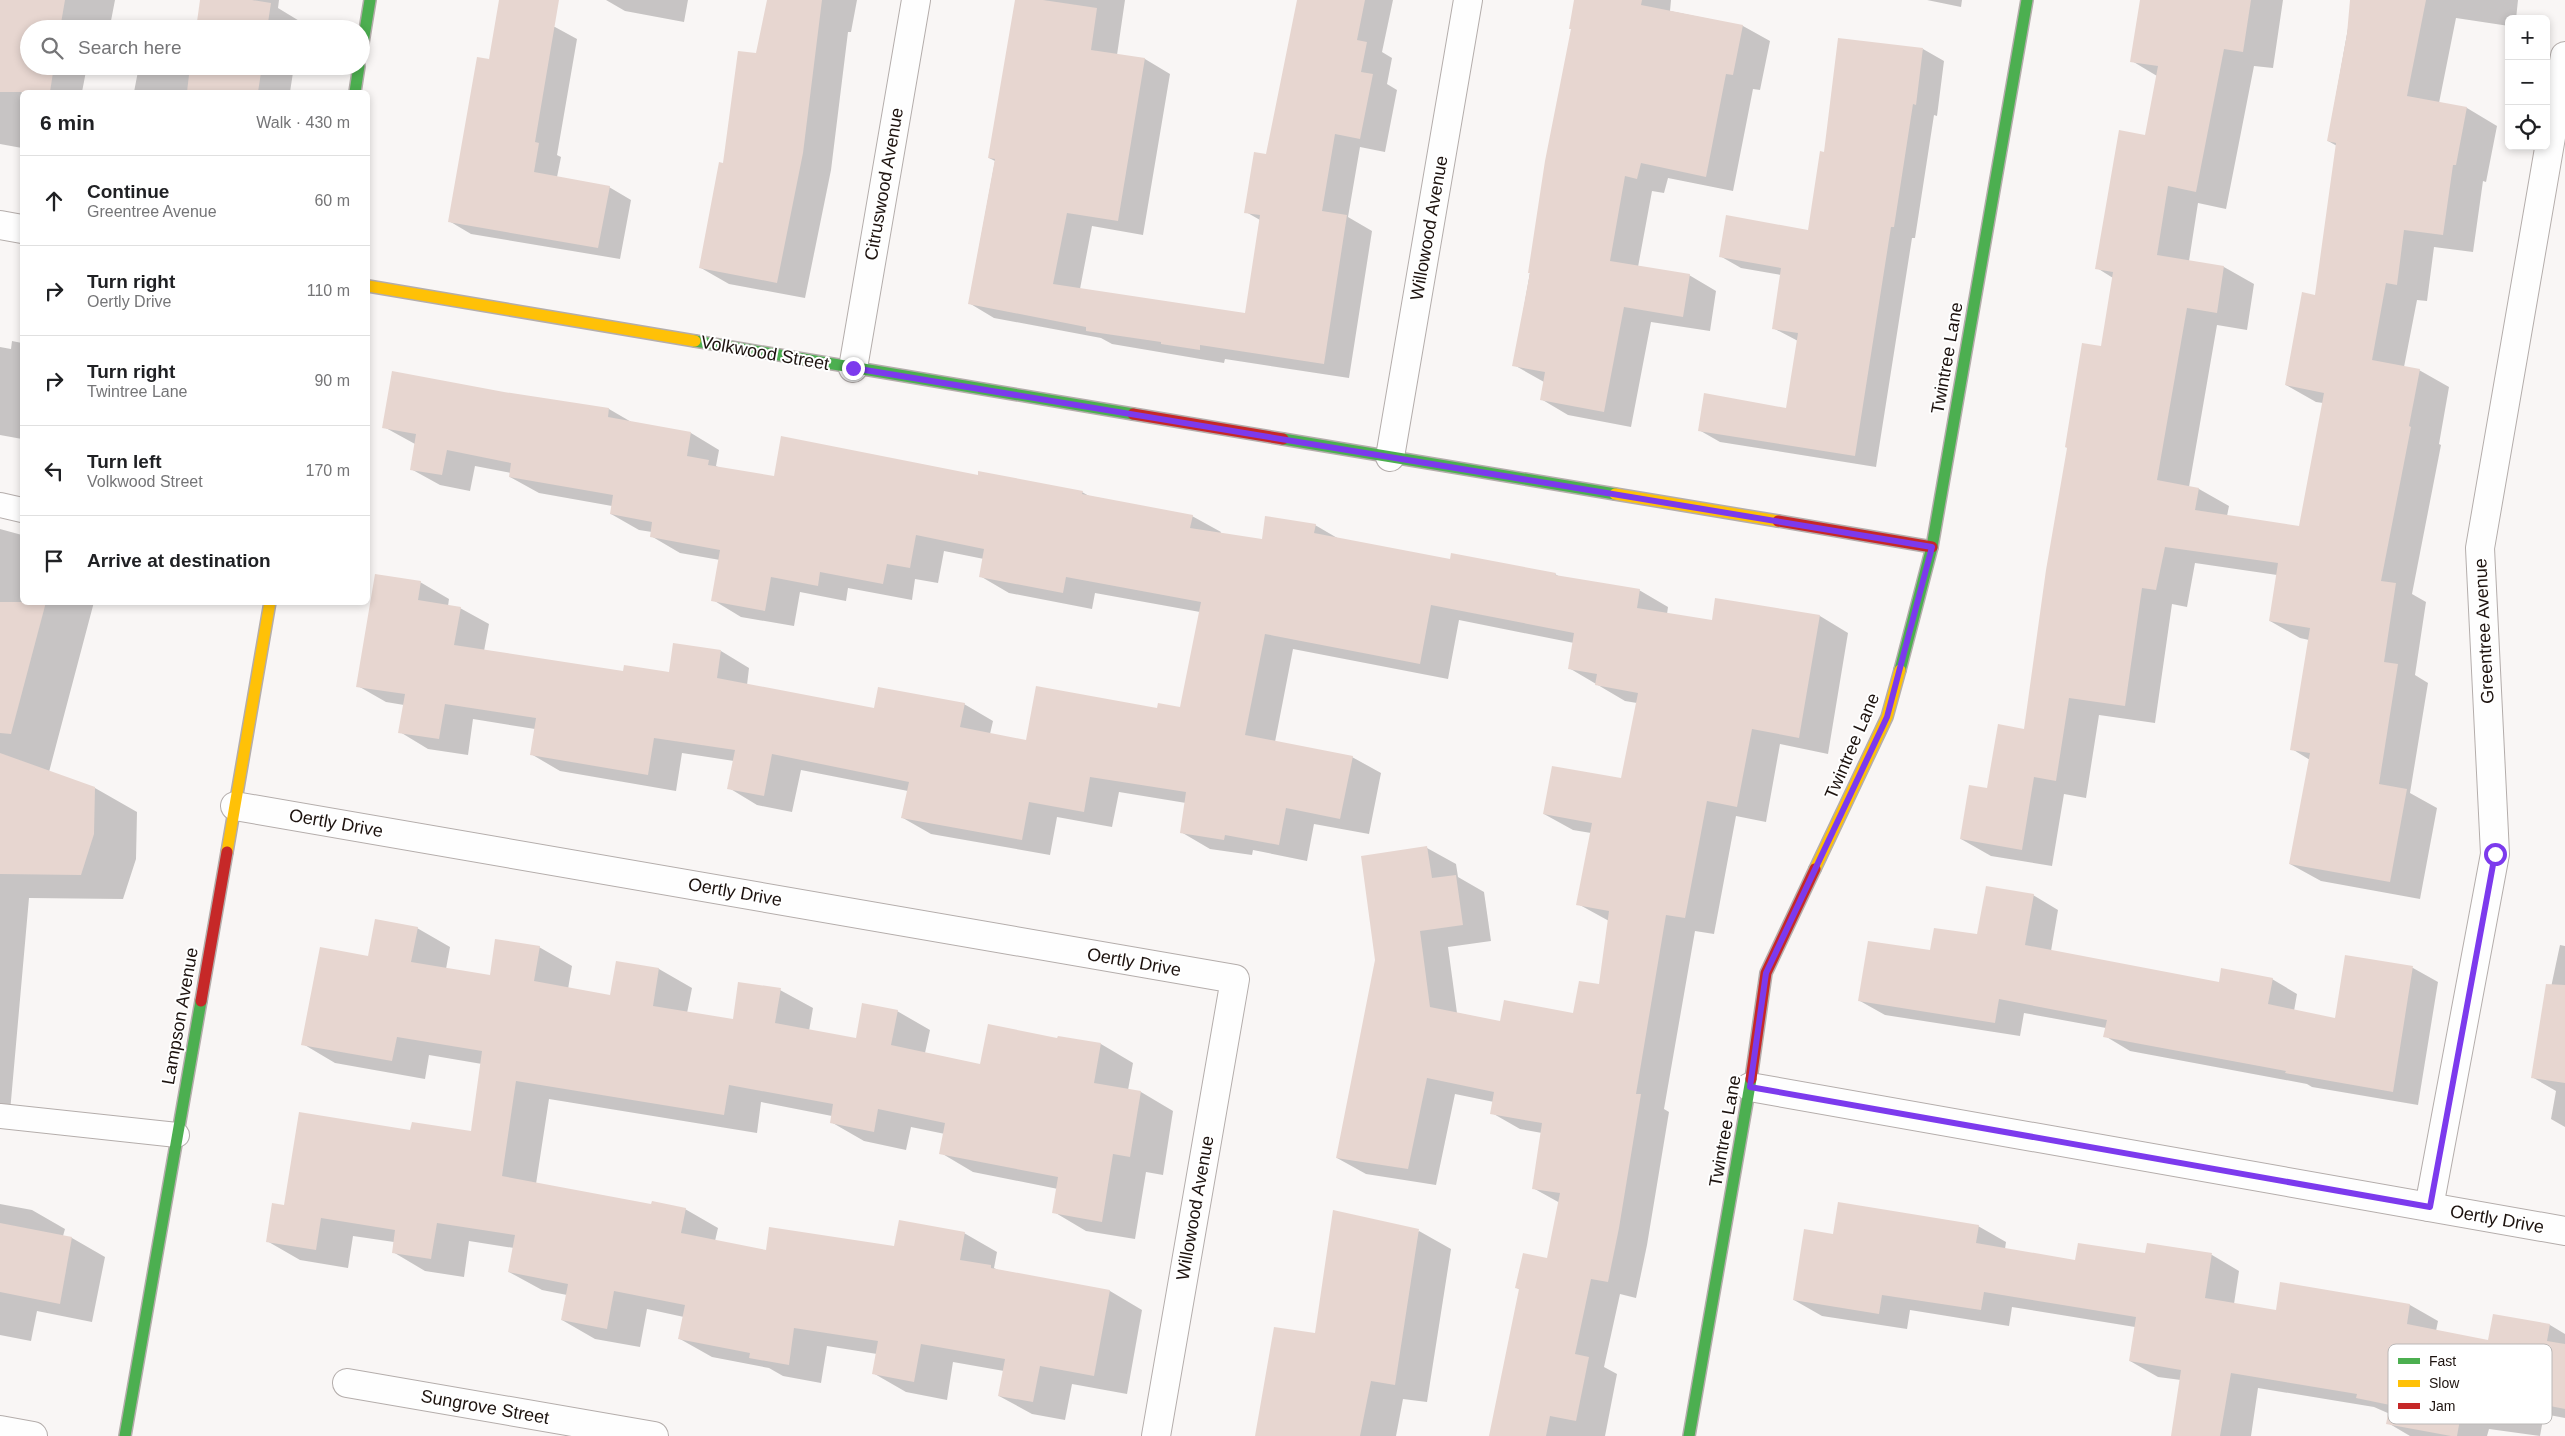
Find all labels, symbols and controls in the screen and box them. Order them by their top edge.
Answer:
map controls [2505,15,2550,150]
button: + [2505,15,2550,60]
search box [20,20,370,75]
icon: search [38,34,66,62]
text: Search here [78,37,182,58]
button: − [2505,60,2550,105]
button: locate [2505,105,2550,150]
street label: Citruswood Avenue [861,106,907,262]
text: 6 min [40,111,95,134]
text: Walk · 430 m [256,114,350,131]
street label: Willowood Avenue [1406,154,1452,302]
text: Continue [87,181,169,202]
icon: ahead [40,187,68,215]
text: 60 m [314,192,350,209]
text: Greentree Avenue [87,203,217,220]
text: Turn right [87,271,175,292]
icon: right [40,277,68,305]
text: 110 m [307,282,350,299]
text: Oertly Drive [87,293,171,310]
street label: Twintree Lane [1927,301,1967,415]
street label: Volkwood Street [699,332,831,374]
route end [842,357,865,380]
text: Turn right [87,361,175,382]
icon: right [40,367,68,395]
text: 90 m [314,372,350,389]
text: Twintree Lane [87,383,188,400]
text: Turn left [87,451,162,472]
icon: left [40,457,68,485]
text: 170 m [306,462,350,479]
text: Volkwood Street [87,473,203,490]
icon: arrive [40,547,68,575]
text: Arrive at destination [87,550,271,571]
street label: Greentree Avenue [2470,558,2498,704]
street label: Twintree Lane [1821,690,1883,802]
street label: Oertly Drive [287,805,385,841]
route start [2484,843,2507,866]
street label: Oertly Drive [686,874,784,910]
street label: Oertly Drive [1085,944,1183,980]
street label: Lampson Avenue [158,946,202,1086]
street label: Twintree Lane [1705,1074,1745,1188]
street label: Willowood Avenue [1172,1134,1218,1282]
street label: Oertly Drive [2448,1201,2546,1237]
legend [2388,1344,2552,1424]
text: Fast [2429,1353,2456,1369]
text: Slow [2429,1375,2460,1391]
street label: Sungrove Street [419,1386,551,1428]
text: Jam [2429,1398,2455,1414]

